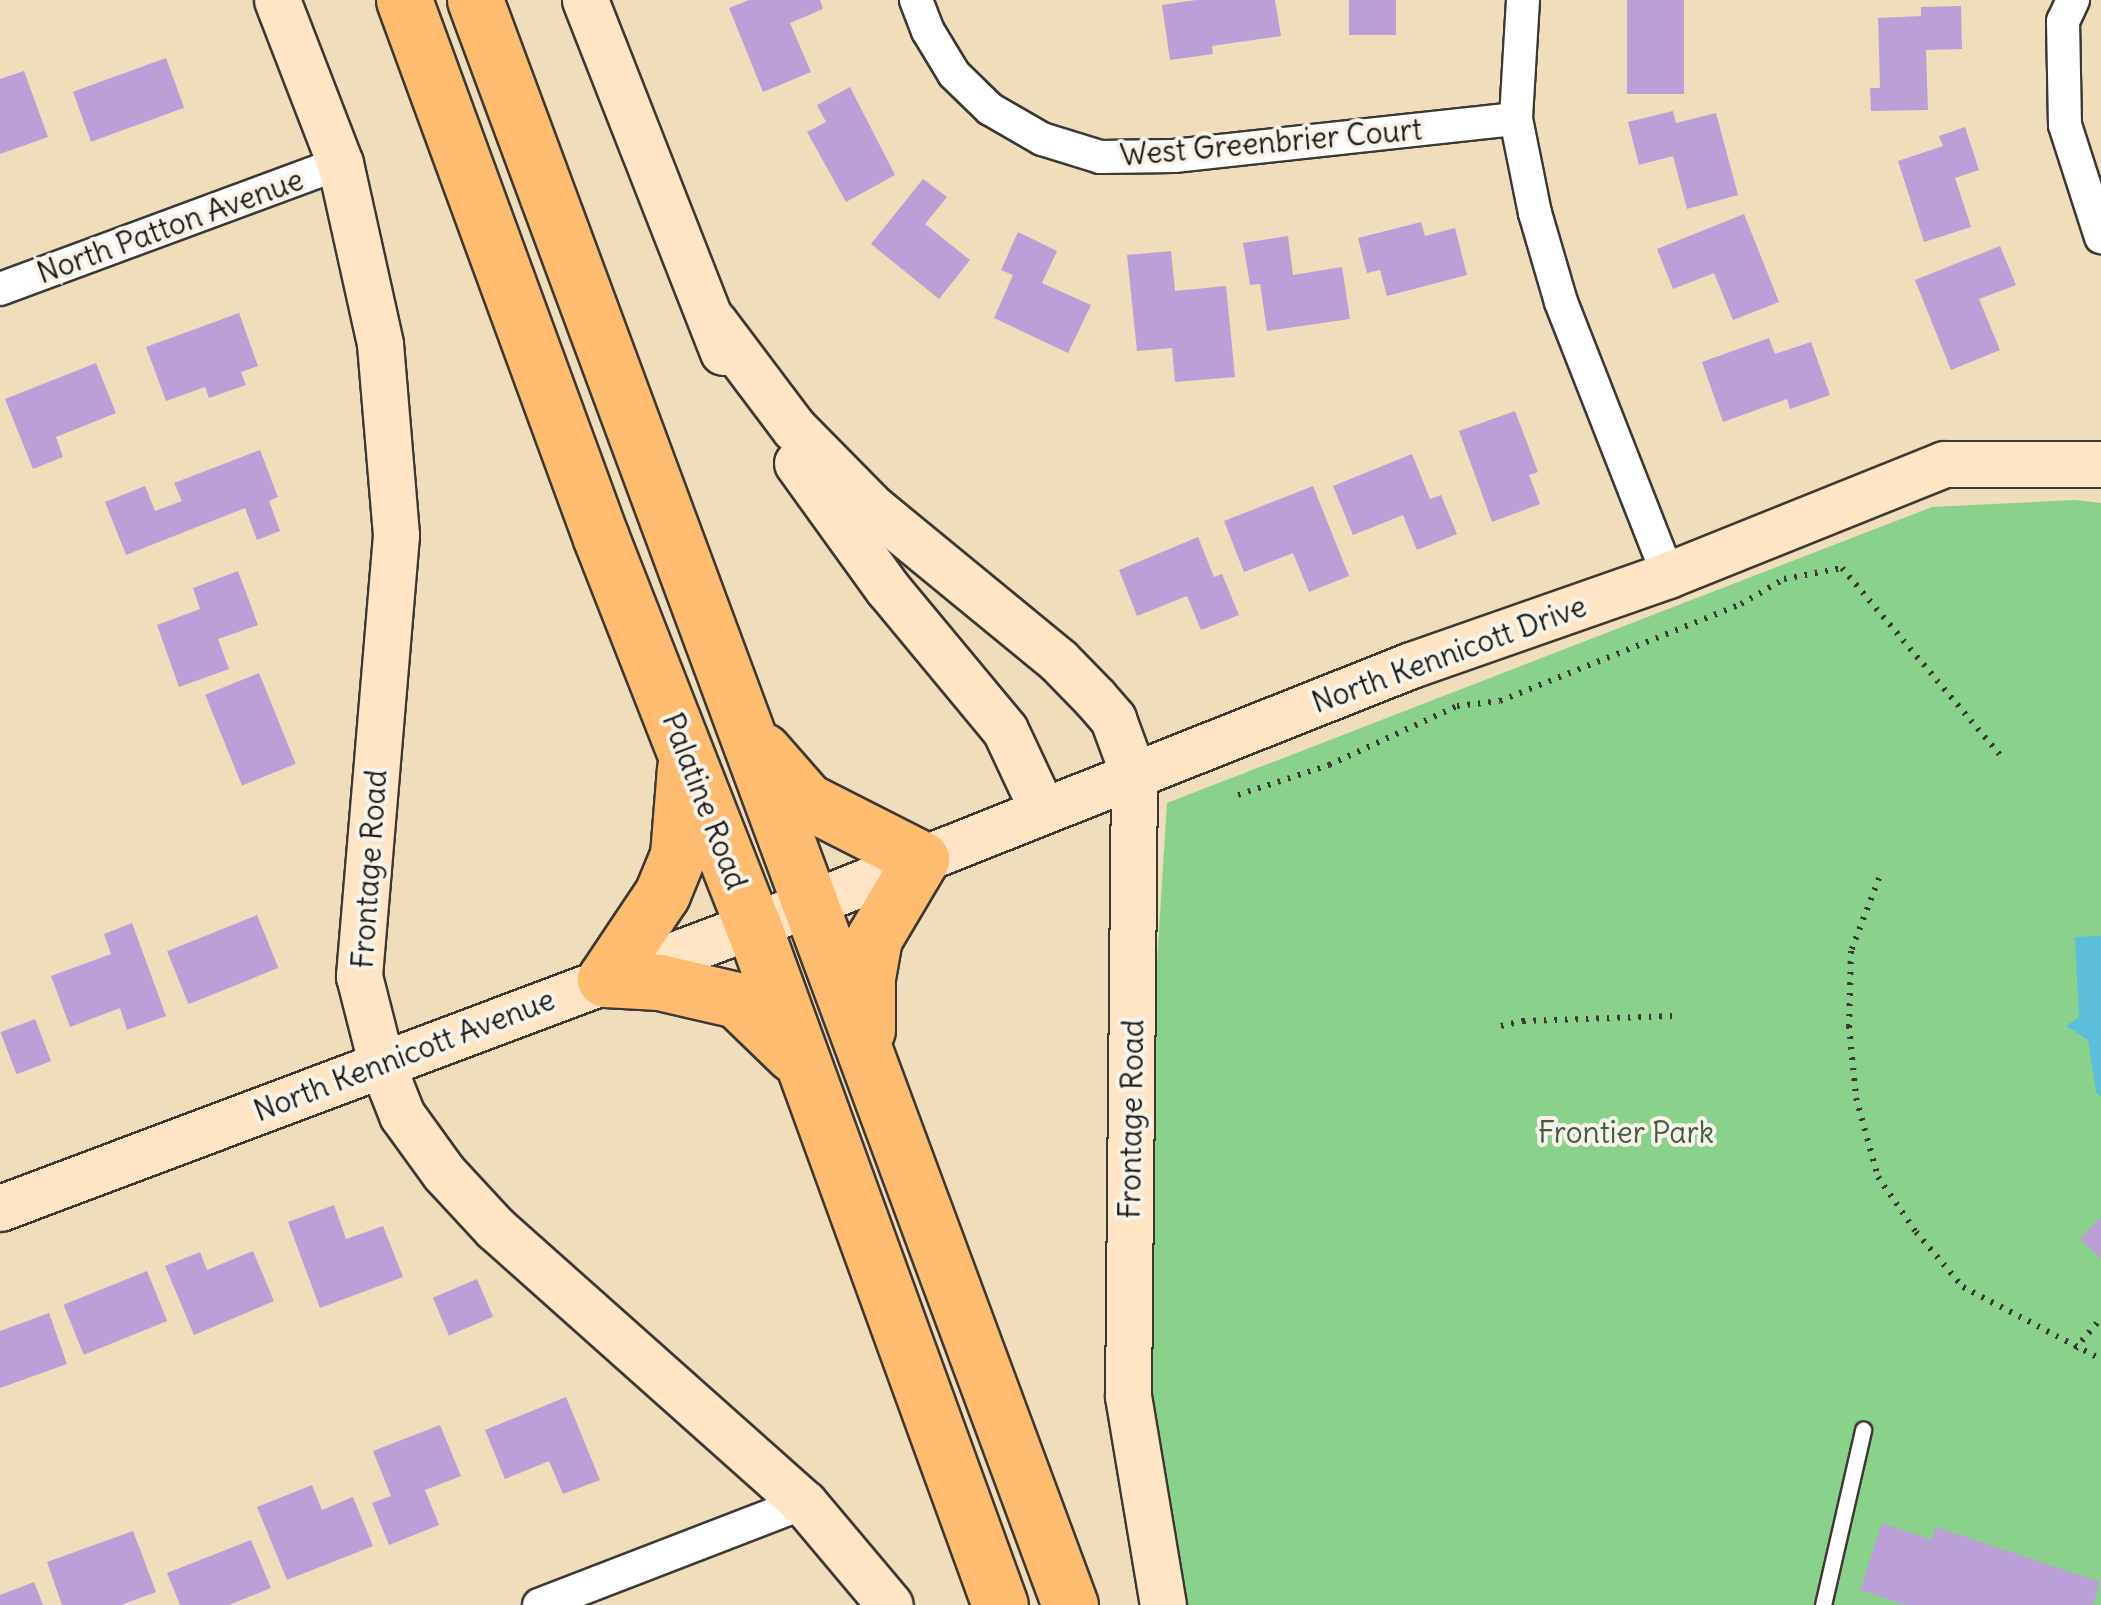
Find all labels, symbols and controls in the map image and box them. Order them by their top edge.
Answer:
street label: West Greenbrier Court [1118,111,1424,173]
street label: North Patton Avenue [32,161,308,291]
street label: North Kennicott Drive [1307,588,1591,720]
street label: Palatine Road [655,708,755,894]
street label: Frontage Road [344,768,394,970]
street label: North Kennicott Avenue [249,981,559,1129]
street label: Frontage Road [1111,1019,1151,1219]
park label: Frontier Park [1538,1114,1714,1150]

